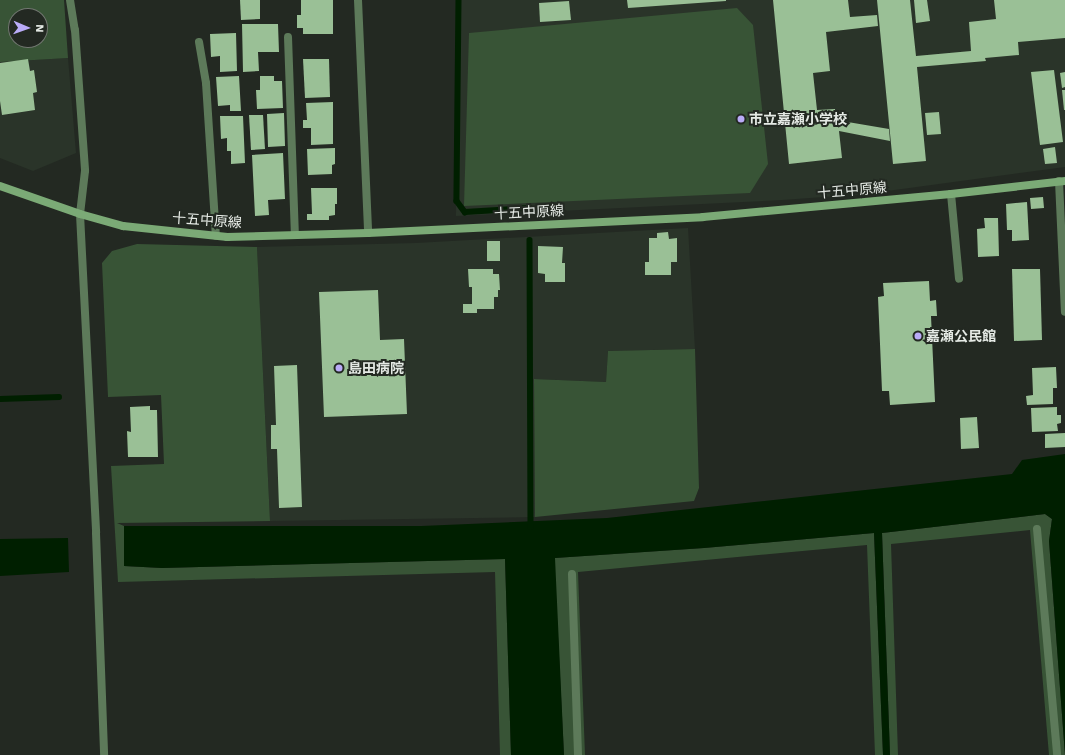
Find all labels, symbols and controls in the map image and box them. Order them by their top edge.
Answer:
north arrow [8,8,48,48]
text: N [33,24,46,33]
place label: 市立嘉瀬小学校 [749,111,847,127]
marker: 市立嘉瀬小学校 [736,114,746,124]
street label: 十五中原線 [816,179,888,201]
street label: 十五中原線 [494,202,564,222]
street label: 十五中原線 [171,209,243,231]
place label: 嘉瀬公民館 [926,328,996,344]
marker: 嘉瀬公民館 [913,331,923,341]
place label: 島田病院 [348,360,404,376]
marker: 島田病院 [333,362,345,374]

